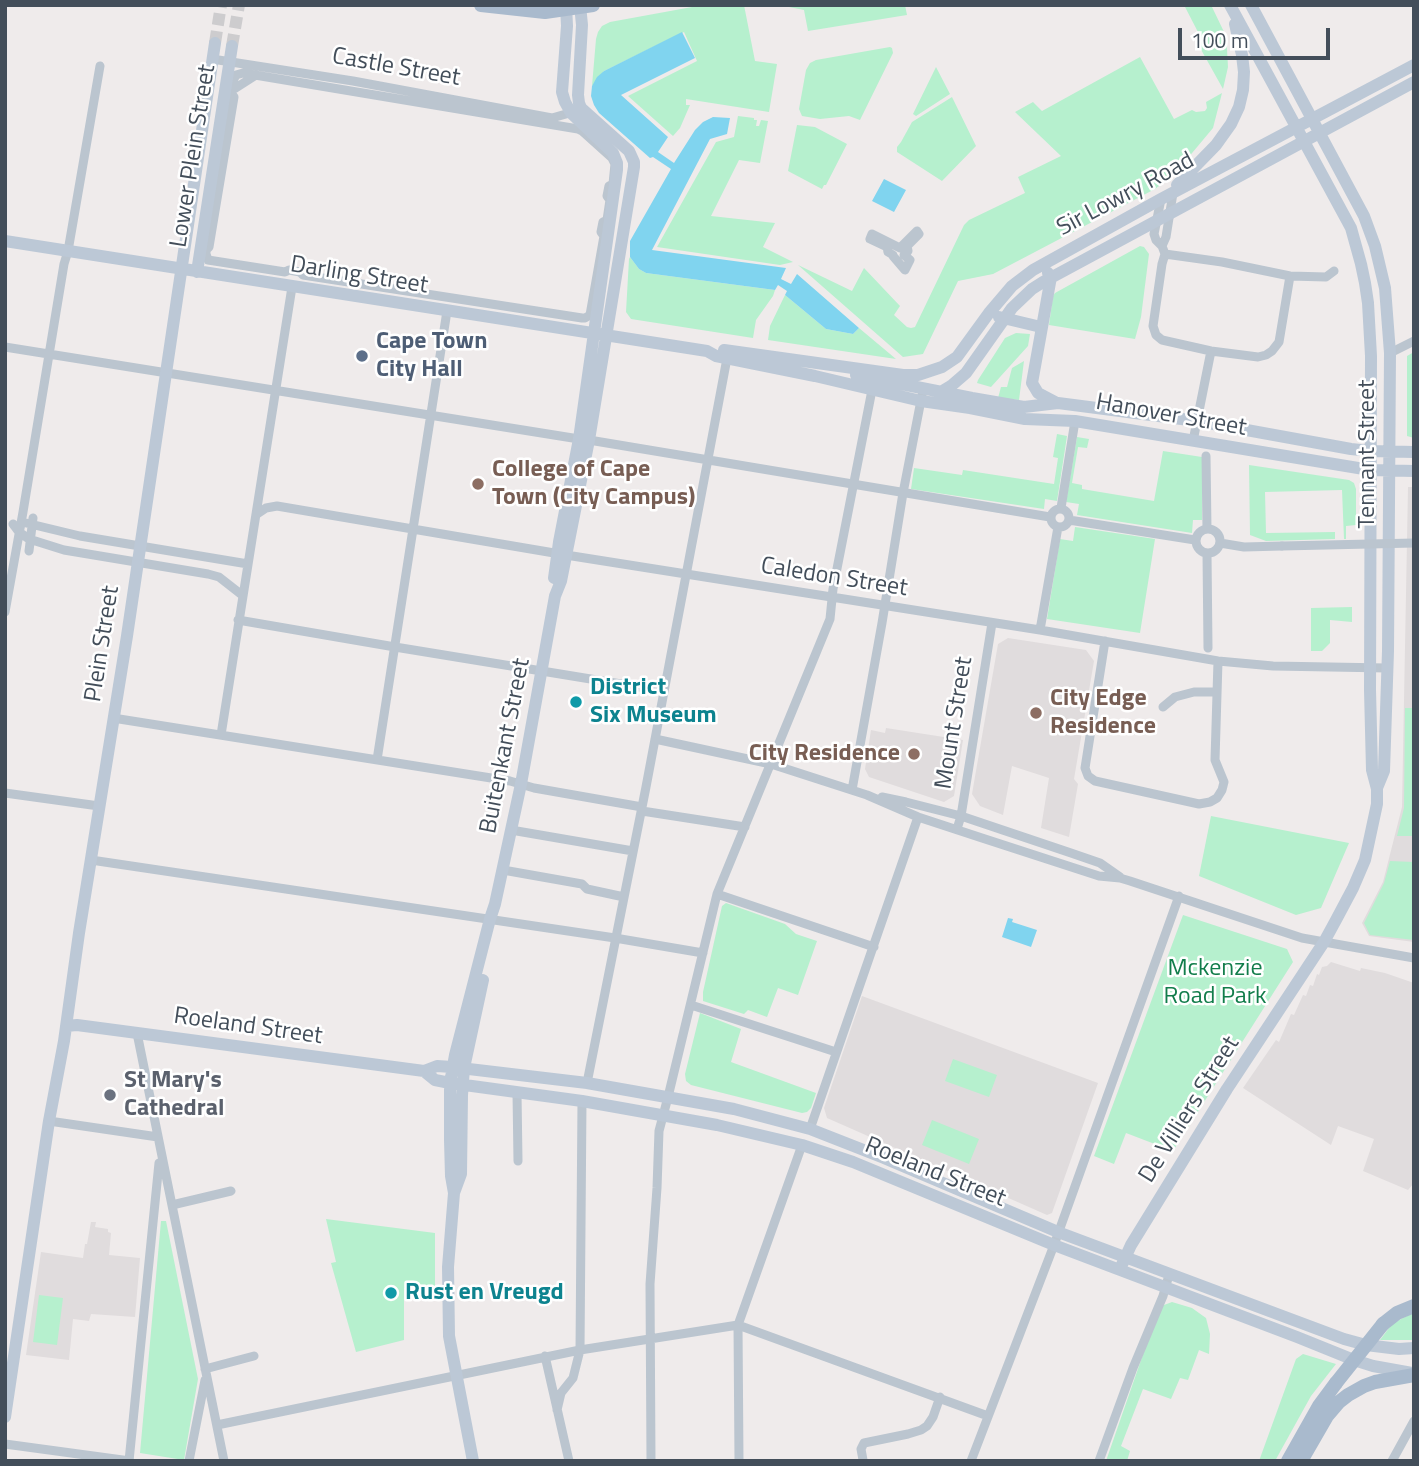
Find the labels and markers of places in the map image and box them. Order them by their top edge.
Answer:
place label: Cape Town City Hall [376,328,487,384]
marker: Cape Town City Hall [354,348,370,364]
place label: College of Cape Town (City Campus) [492,456,695,512]
marker: College of Cape Town (City Campus) [470,476,486,492]
place label: District Six Museum [590,674,717,730]
place label: City Edge Residence [1050,685,1156,741]
marker: District Six Museum [568,694,584,710]
marker: City Edge Residence [1028,705,1044,721]
place label: City Residence [749,740,900,768]
marker: City Residence [906,746,922,762]
place label: St Mary's Cathedral [124,1067,224,1123]
marker: St Mary's Cathedral [102,1087,118,1103]
place label: Rust en Vreugd [405,1279,564,1307]
marker: Rust en Vreugd [383,1285,399,1301]

